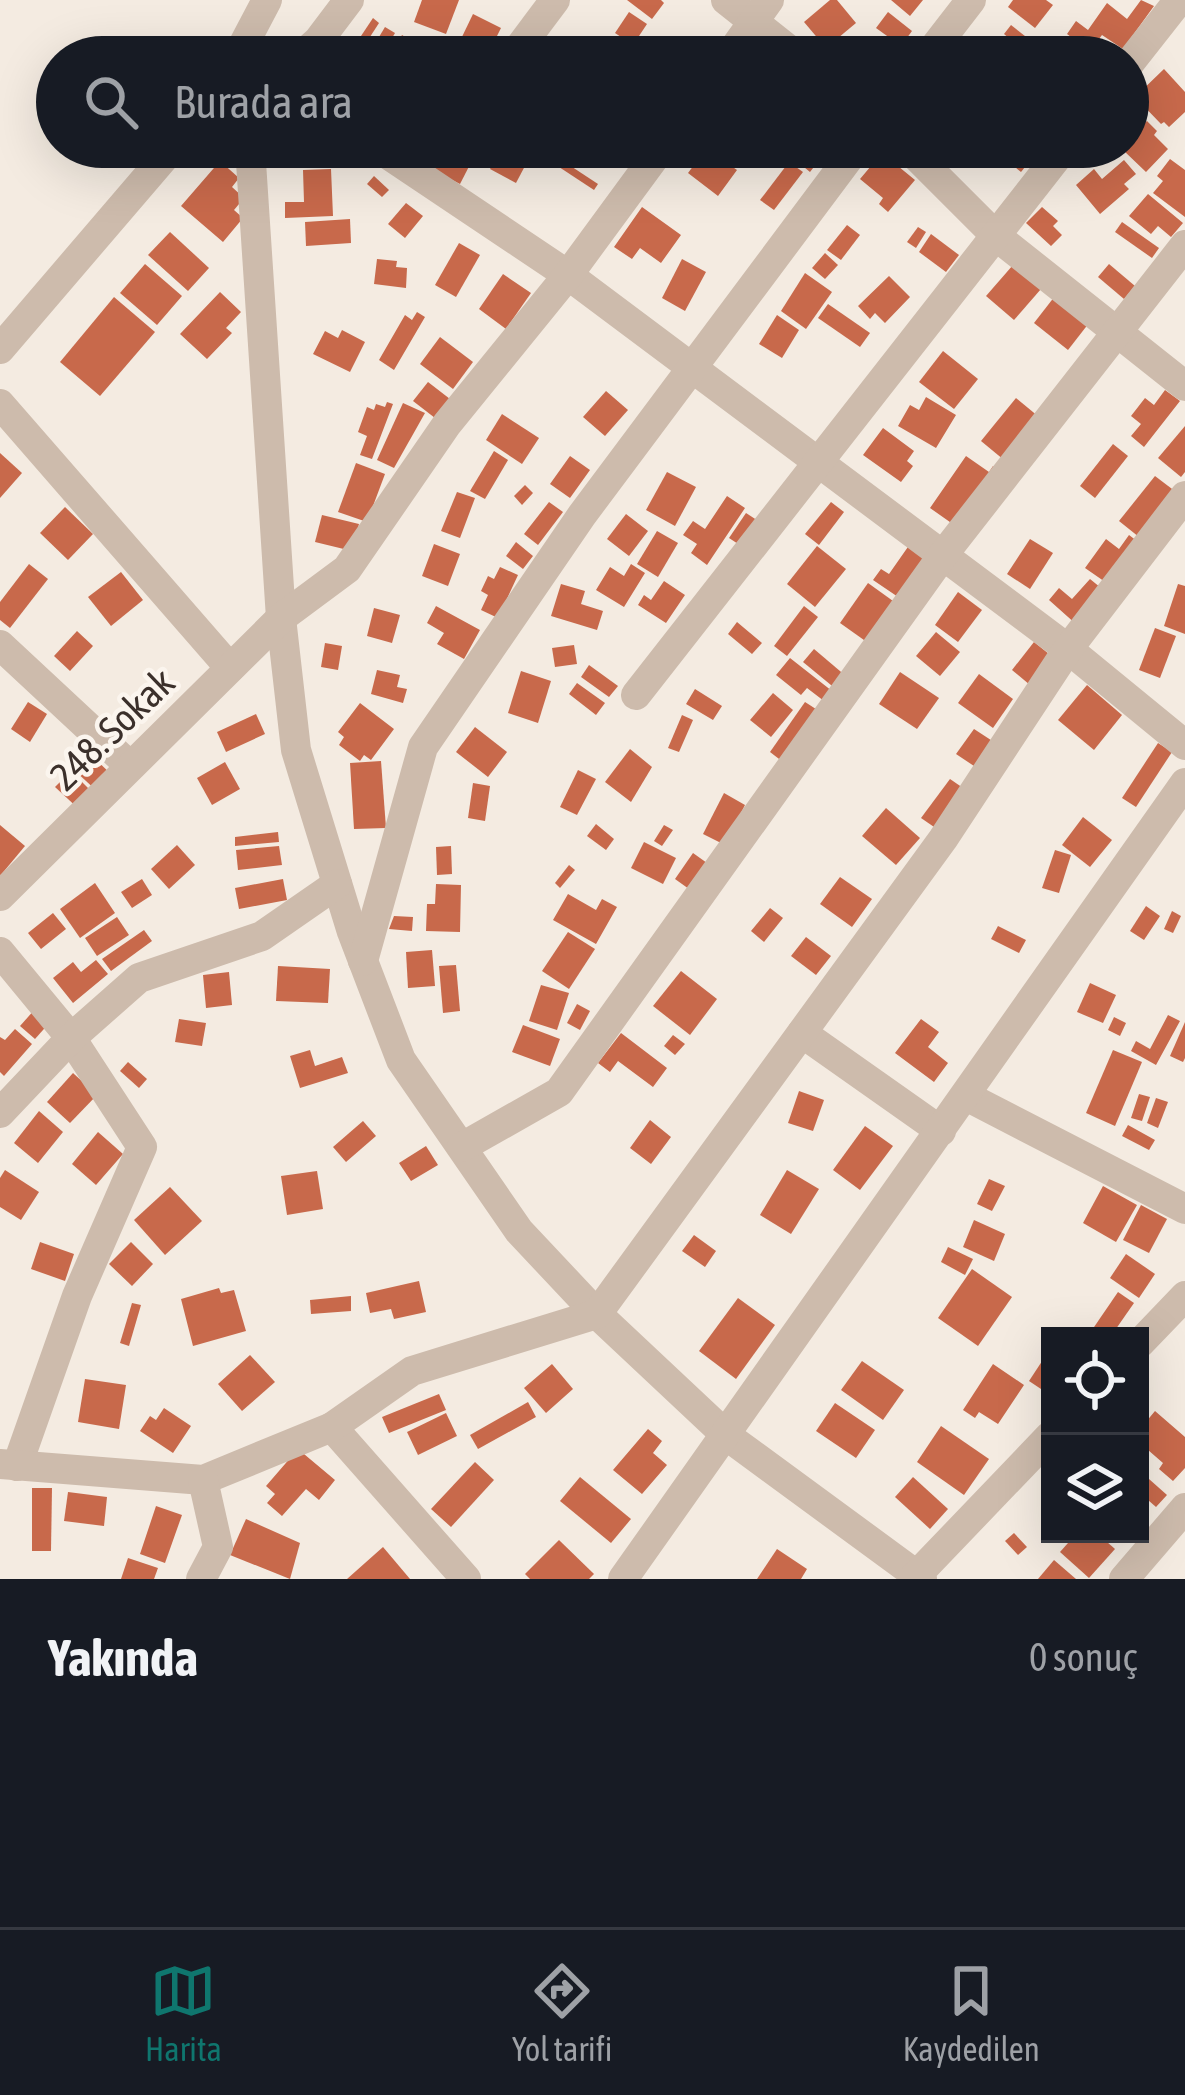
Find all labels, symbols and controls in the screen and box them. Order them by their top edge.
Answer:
search box [36,36,1149,168]
icon: search [78,69,144,135]
text: Burada ara [174,76,353,128]
street label: 248. Sokak [41,660,183,798]
map controls [1041,1327,1149,1543]
button: locate [1041,1327,1149,1435]
button: layers [1041,1435,1149,1543]
text: Yakında [48,1628,198,1687]
text: 0 sonuç [1029,1635,1137,1679]
tab: Harita [145,1958,222,2068]
tab: Yol tarifi [512,1958,612,2068]
tab: Kaydedilen [903,1958,1040,2068]

